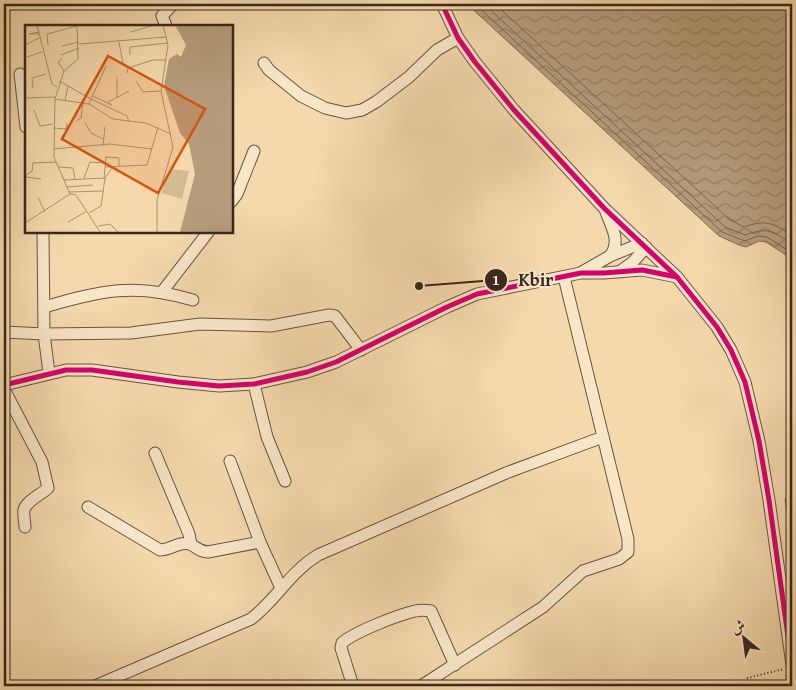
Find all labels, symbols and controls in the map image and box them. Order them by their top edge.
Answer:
inset map [25,25,232,232]
callout: Kbir [483,263,563,296]
text: Kbir [518,266,554,293]
text: 1 [492,269,500,290]
north arrow [718,612,768,662]
text: ش [727,614,749,639]

